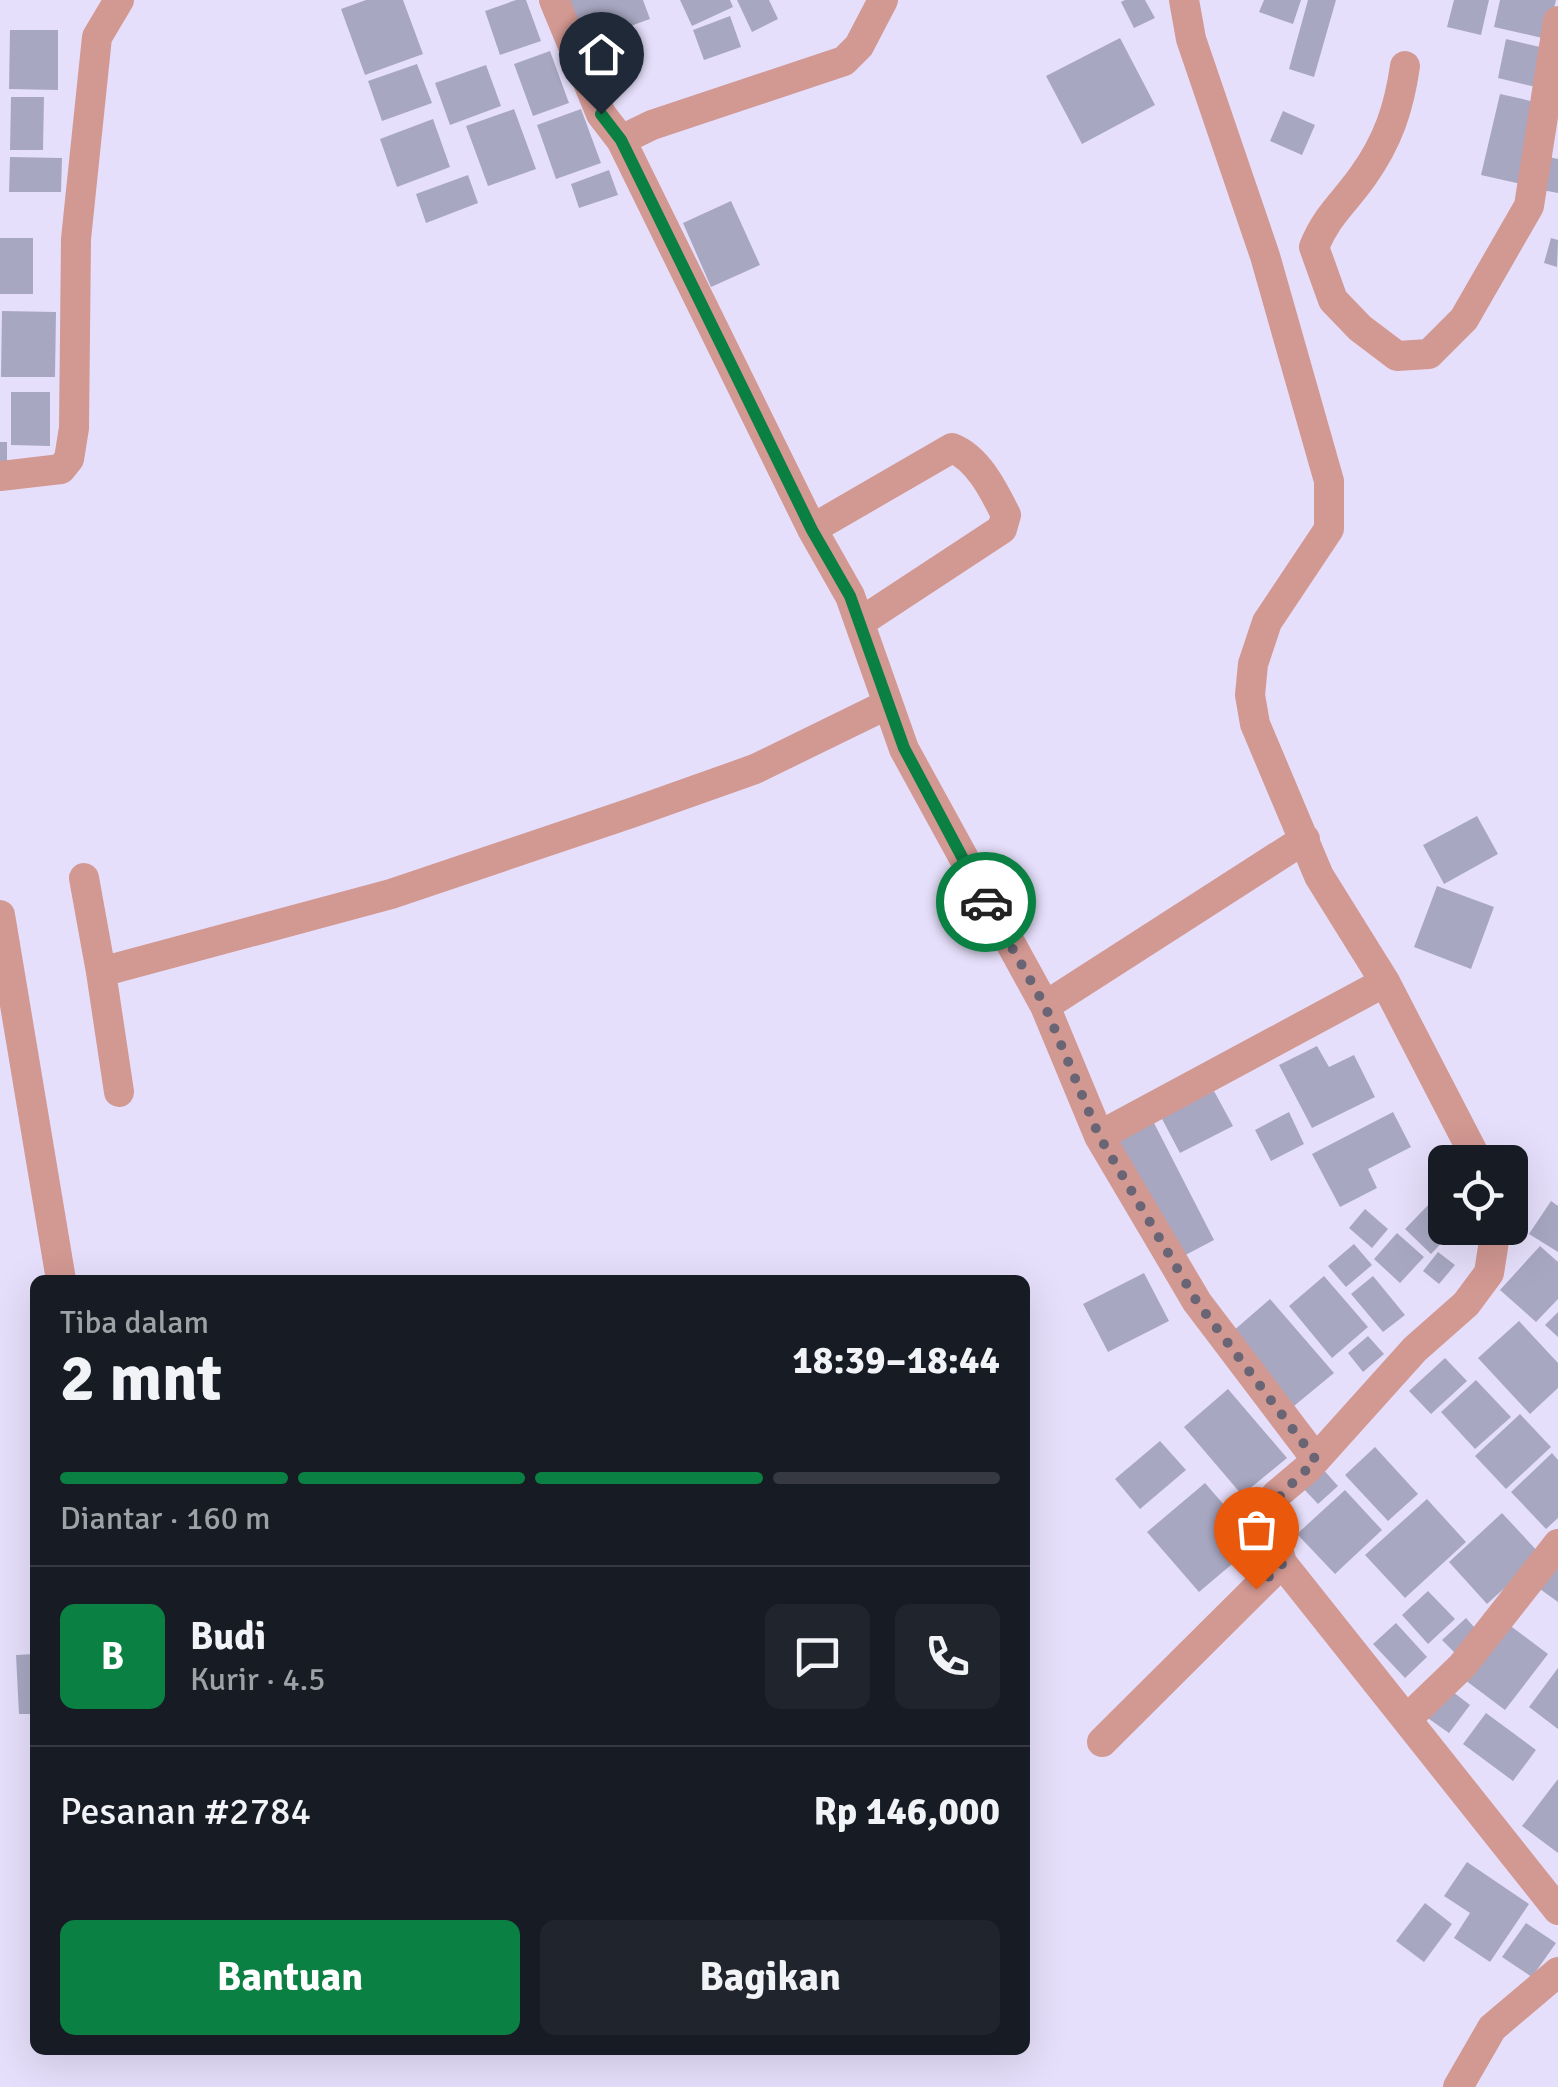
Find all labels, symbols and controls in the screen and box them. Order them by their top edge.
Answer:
pin [559,12,644,115]
icon: home [574,27,629,82]
courier [936,852,1036,952]
icon: car [959,875,1014,930]
map controls [1428,1145,1528,1245]
button: locate [1428,1145,1528,1245]
text: Tiba dalam [60,1303,209,1342]
text: 18:39–18:44 [792,1337,1000,1384]
text: 2 mnt [60,1339,222,1419]
pin [1214,1487,1299,1590]
text: Diantar · 160 m [60,1499,271,1538]
icon: bag [1229,1502,1284,1557]
button: chat [765,1604,870,1709]
button: phone [895,1604,1000,1709]
text: Budi [190,1613,266,1660]
text: B [101,1633,124,1680]
text: Kurir · 4.5 [190,1660,326,1699]
text: Pesanan #2784 [60,1788,311,1835]
text: Rp 146,000 [813,1788,1000,1835]
button: Bantuan [60,1920,520,2035]
button: Bagikan [540,1920,1000,2035]

